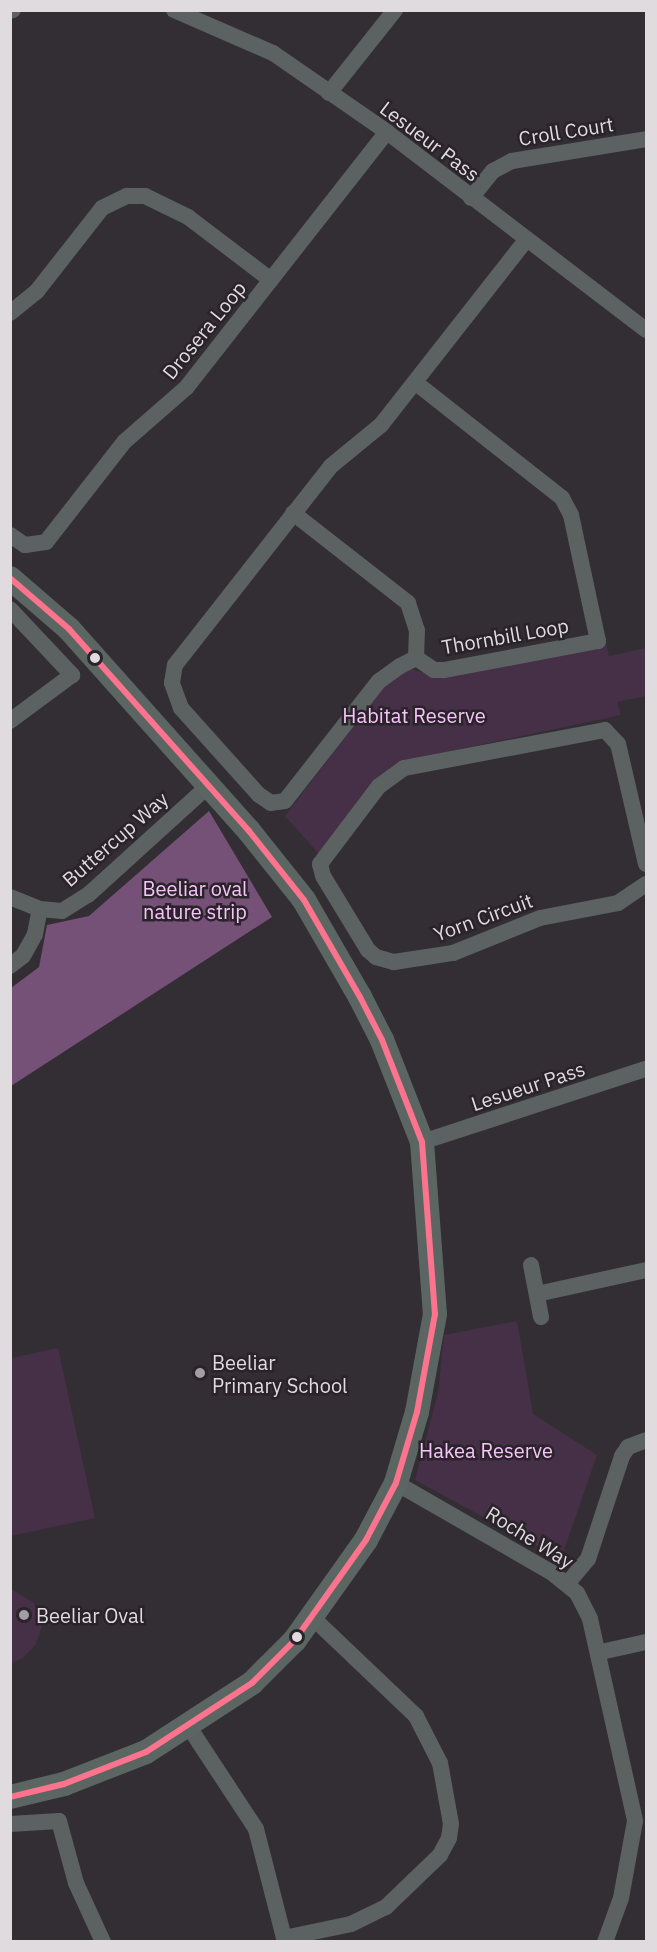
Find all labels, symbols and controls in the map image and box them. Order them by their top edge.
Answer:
street label: Lesueur Pass [376,96,484,186]
street label: Croll Court [517,112,615,150]
street label: Drosera Loop [157,276,251,384]
street label: Thornbill Loop [440,613,570,659]
unlabelled marker [89,652,101,664]
park label: Habitat Reserve [342,703,486,727]
street label: Buttercup Way [57,787,173,891]
park label: Beeliar oval nature strip [142,876,248,923]
street label: Yorn Circuit [430,888,536,946]
street label: Lesueur Pass [468,1056,588,1116]
place label: Beeliar Primary School [212,1350,348,1397]
marker: Beeliar Primary School [193,1366,207,1380]
park label: Hakea Reserve [419,1438,553,1462]
street label: Roche Way [482,1501,578,1573]
place label: Beeliar Oval [36,1603,144,1627]
marker: Beeliar Oval [17,1608,31,1622]
unlabelled marker [291,1631,303,1643]

